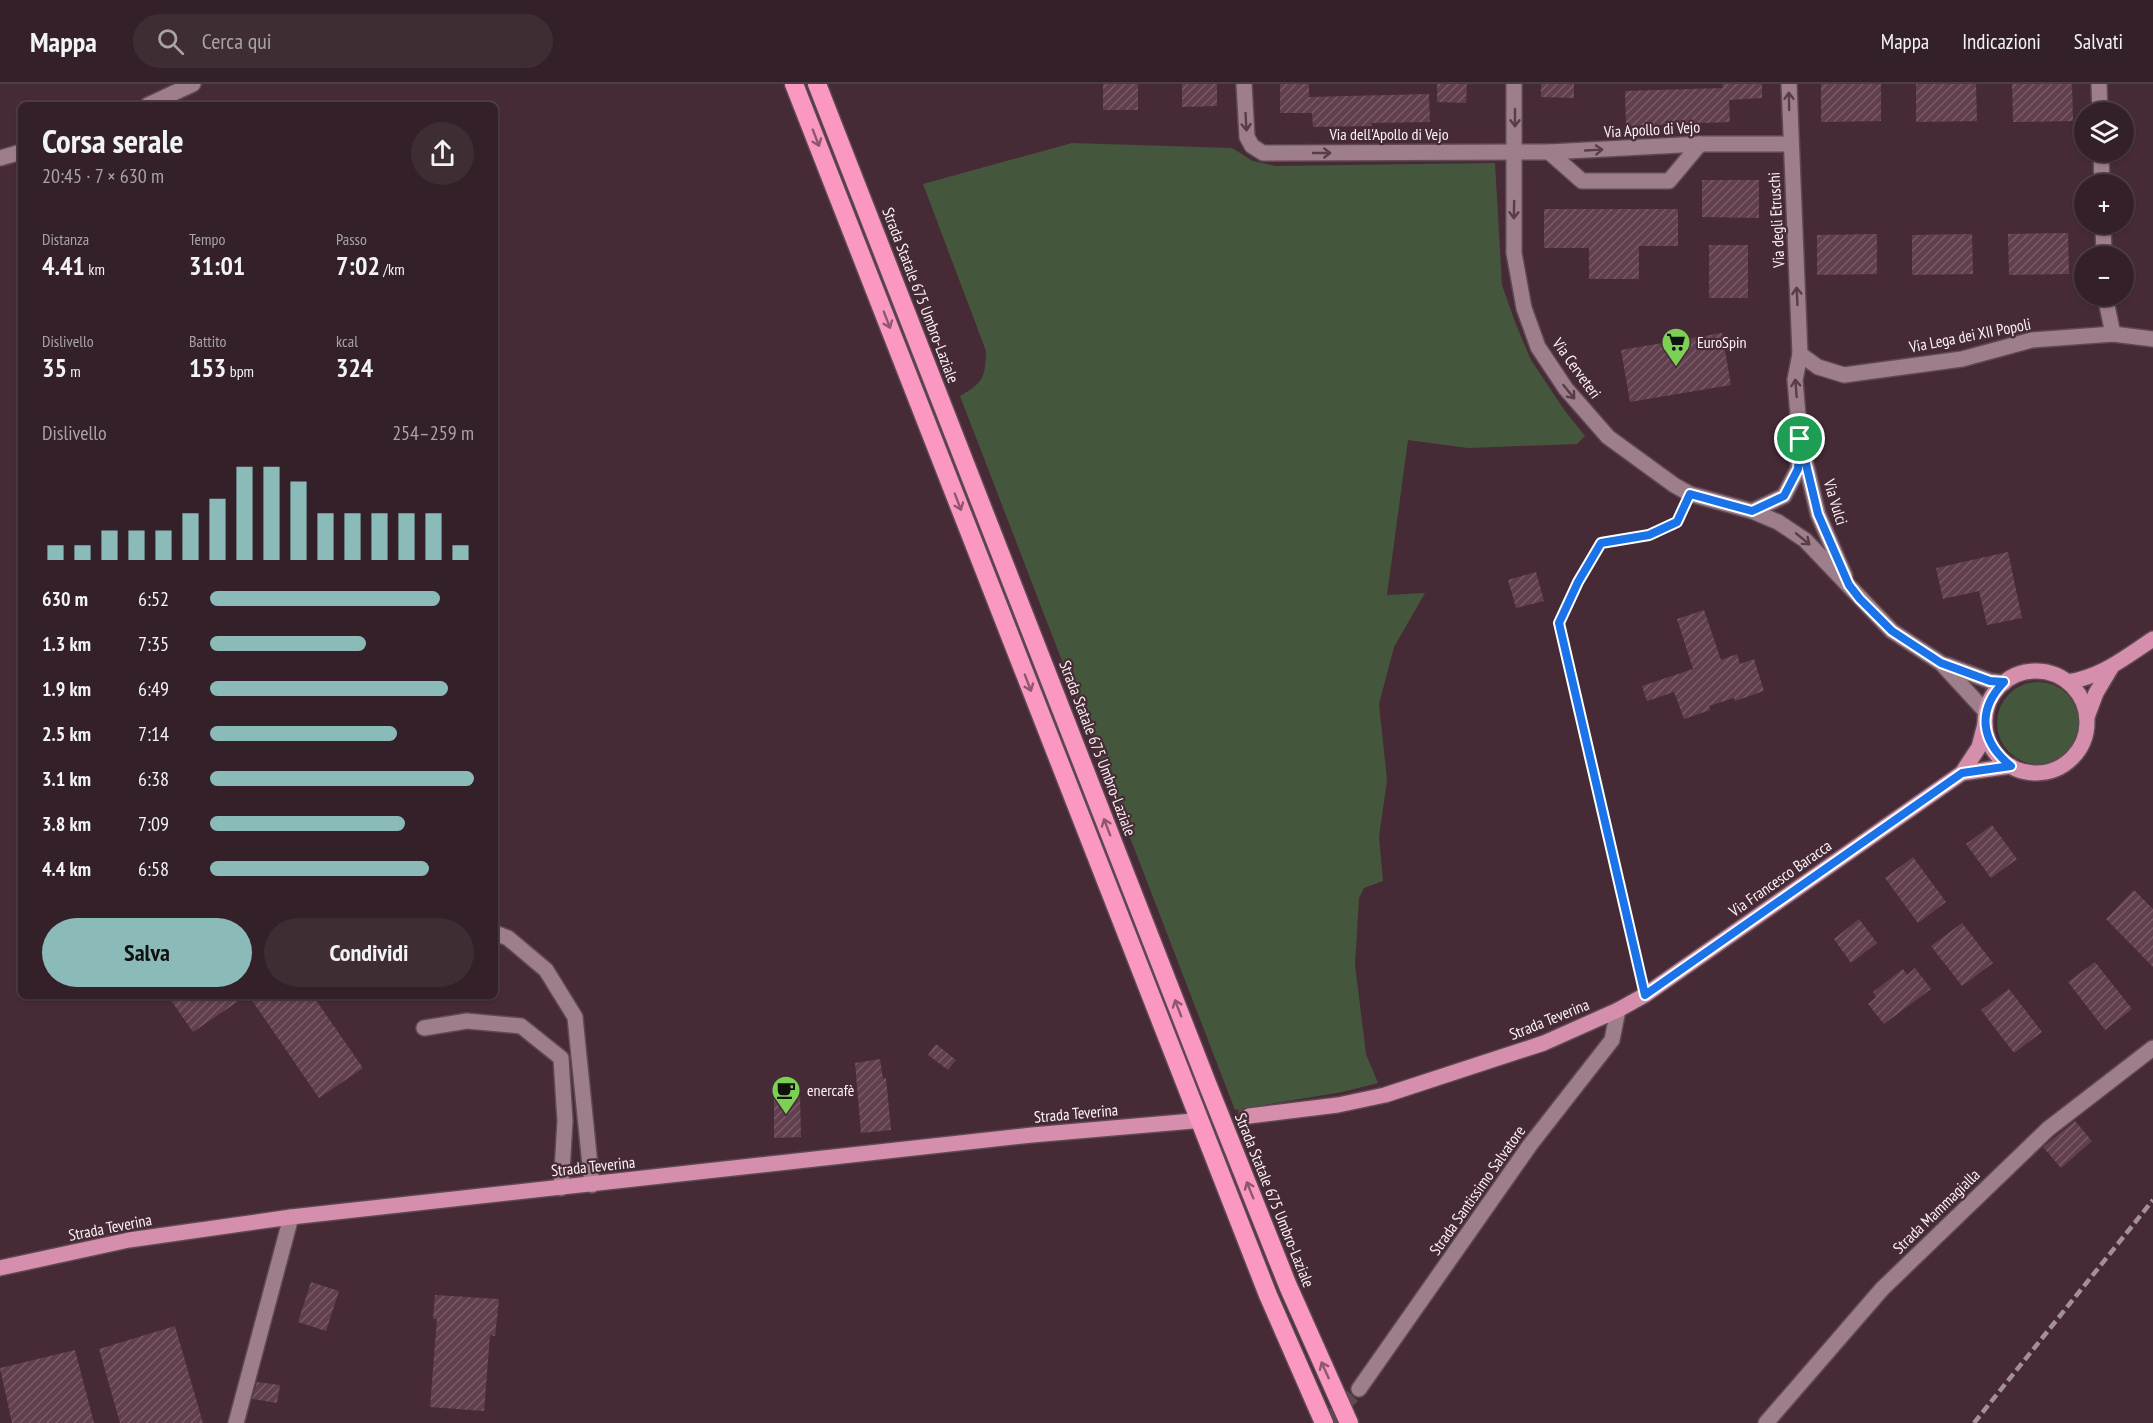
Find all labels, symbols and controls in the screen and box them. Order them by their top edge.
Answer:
search box [133,14,553,68]
text: Mappa [30,23,97,60]
icon: search [154,25,187,58]
text: Cerca qui [202,27,271,55]
text: Mappa [1881,28,1929,55]
text: Indicazioni [1962,28,2041,55]
text: Salvati [2074,28,2123,55]
one-way arrow [1783,91,1795,111]
map controls [2074,102,2134,306]
button: layers [2074,102,2134,162]
one-way arrow [1509,107,1521,127]
one-way arrow [1240,112,1252,132]
street label: Via Apollo di Vejo [1602,116,1701,142]
text: Corsa serale [42,119,184,162]
button: share [411,122,474,185]
street label: Via dell'Apollo di Vejo [1328,124,1449,144]
one-way arrow [811,129,822,147]
one-way arrow [1584,144,1604,155]
one-way arrow [1311,147,1331,159]
text: 20:45 · 7 × 630 m [42,163,164,189]
street label: Via degli Etruschi [1764,172,1789,269]
button: + [2074,174,2134,234]
one-way arrow [1508,200,1520,220]
street label: Strada Statale 675 Umbro-Laziale [878,204,964,386]
text: Distanza [42,229,89,249]
text: Tempo [189,229,225,249]
text: Passo [336,229,367,249]
button: − [2074,246,2134,306]
text: 4.41 [42,249,85,282]
text: 31:01 [189,249,245,282]
text: 7:02 [336,249,380,282]
text: km [85,259,105,279]
text: /km [380,259,405,279]
one-way arrow [1792,286,1803,306]
one-way arrow [882,310,893,329]
street label: Via Lega dei XII Popoli [1907,313,2032,357]
supermarket icon: EuroSpin [1660,326,1692,368]
text: Dislivello [42,331,94,351]
text: Battito [189,331,226,351]
text: kcal [336,331,358,351]
place label: EuroSpin [1697,332,1746,352]
street label: Via Cerveteri [1548,333,1606,402]
text: 35 [42,351,67,384]
text: 153 [189,351,226,384]
text: 324 [336,351,373,384]
text: m [67,361,81,381]
text: bpm [226,361,254,381]
one-way arrow [1790,379,1801,399]
one-way arrow [1563,384,1576,400]
pin [1774,413,1825,464]
text: Dislivello [42,420,107,446]
text: 254–259 m [392,420,474,446]
icon: arrive [1783,422,1816,455]
street label: Via Vulci [1819,476,1852,527]
one-way arrow [953,492,964,510]
one-way arrow [1795,533,1811,546]
text: 630 m [42,586,88,612]
text: 6:52 [138,586,169,612]
text: 1.3 km [42,631,91,657]
text: 7:35 [138,631,169,657]
street label: Strada Statale 675 Umbro-Laziale [1055,657,1141,839]
one-way arrow [1023,674,1034,692]
text: 1.9 km [42,676,91,702]
text: 6:49 [138,676,169,702]
text: 2.5 km [42,721,91,747]
text: 7:14 [138,721,169,747]
text: 3.1 km [42,766,91,792]
text: 6:38 [138,766,169,792]
text: 3.8 km [42,811,91,837]
text: 7:09 [138,811,169,837]
one-way arrow [1101,818,1112,836]
street label: Via Francesco Baracca [1724,835,1835,921]
text: 4.4 km [42,856,91,882]
text: 6:58 [138,856,169,882]
button: Salva [42,918,252,987]
button: Condividi [264,918,474,987]
street label: Strada Teverina [1506,994,1592,1044]
one-way arrow [1172,1000,1183,1018]
cafe icon: enercafè [770,1074,802,1116]
place label: enercafè [807,1080,854,1100]
street label: Strada Teverina [1033,1099,1119,1127]
street label: Strada Statale 675 Umbro-Laziale [1231,1110,1319,1290]
street label: Strada Santissimo Salvatore [1425,1121,1529,1259]
street label: Strada Teverina [550,1152,636,1180]
street label: Strada Mammagialla [1888,1164,1984,1258]
one-way arrow [1244,1181,1255,1200]
street label: Strada Teverina [67,1209,153,1245]
one-way arrow [1319,1361,1330,1379]

